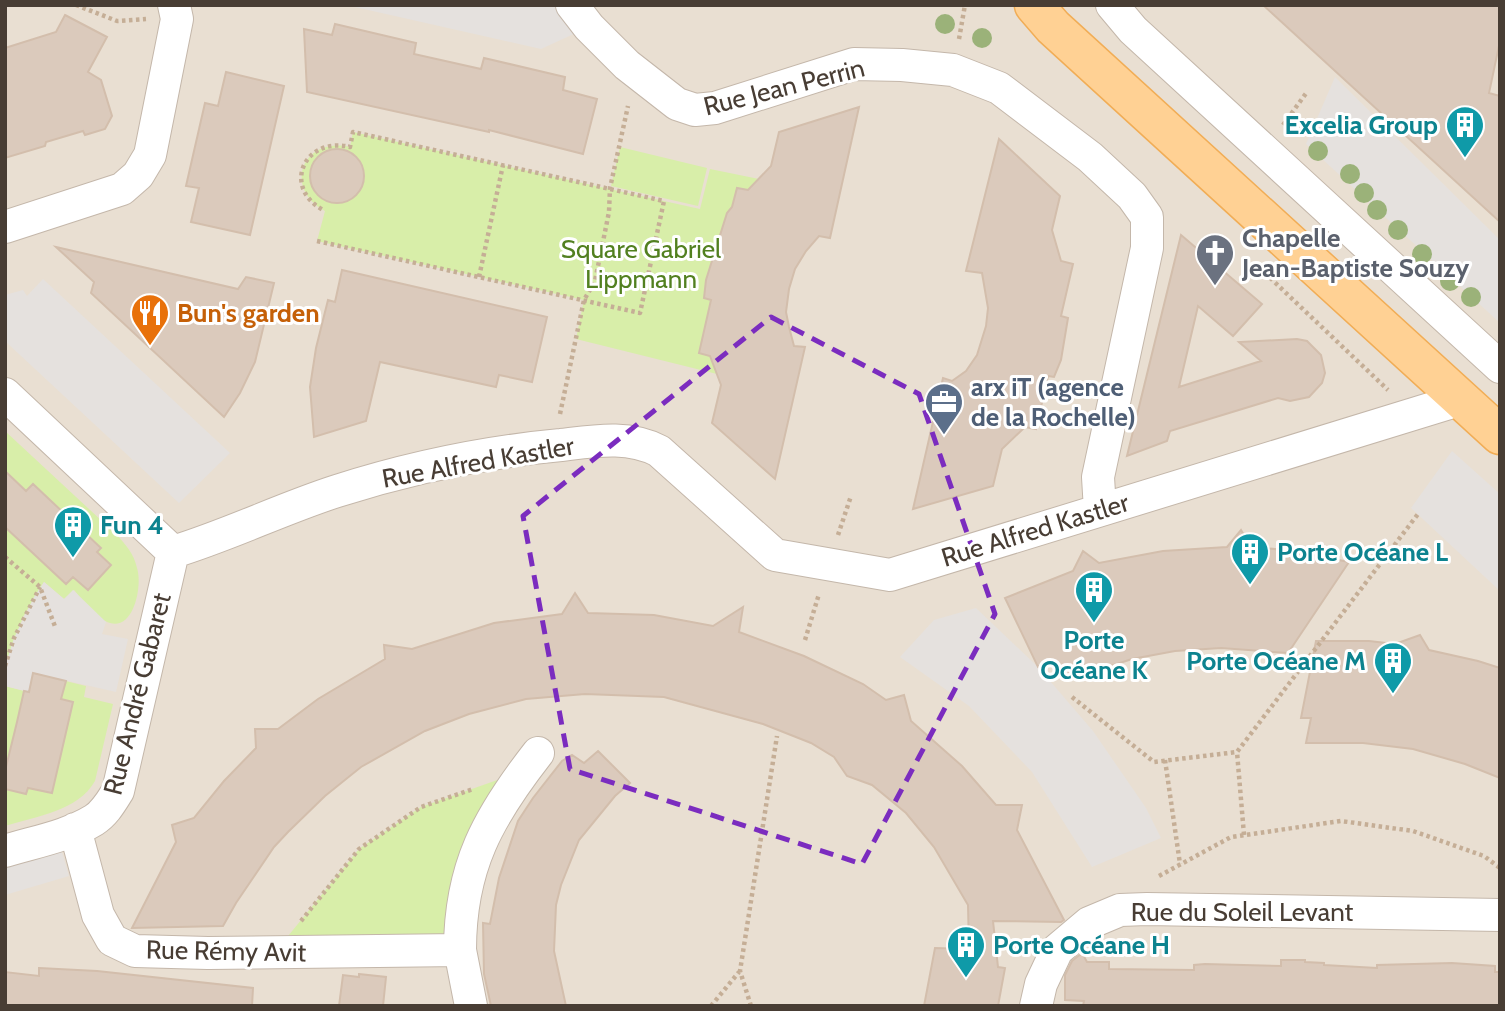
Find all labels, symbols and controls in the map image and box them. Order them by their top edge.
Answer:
street label: Rue Jean Perrin [700,52,868,122]
building icon: Excelia Group [1444,104,1486,159]
place label: Excelia Group [1284,109,1438,141]
place label: Chapelle Jean-Baptiste Souzy [1241,222,1469,284]
church icon: Chapelle Jean-Baptiste Souzy [1194,232,1236,287]
park label: Square Gabriel Lippmann [561,233,721,295]
restaurant icon: Bun's garden [129,292,171,347]
place label: Bun's garden [177,297,320,329]
place label: arx iT (agence de la Rochelle) [971,371,1136,433]
office icon: arx iT (agence de la Rochelle) [923,381,965,436]
street label: Rue Alfred Kastler [379,429,577,495]
street label: Rue Alfred Kastler [937,486,1133,574]
building icon: Fun 4 [52,504,94,559]
place label: Fun 4 [100,509,164,541]
building icon: Porte Océane L [1229,531,1271,586]
place label: Porte Océane L [1277,536,1448,568]
building icon: Porte Océane K [1073,569,1115,624]
street label: Rue André Gabaret [96,589,178,798]
place label: Porte Océane K [1040,624,1148,686]
building icon: Porte Océane M [1372,640,1414,695]
place label: Porte Océane M [1186,645,1366,677]
street label: Rue du Soleil Levant [1131,896,1353,928]
building icon: Porte Océane H [945,924,987,979]
place label: Porte Océane H [993,929,1170,961]
street label: Rue Rémy Avit [146,934,307,968]

